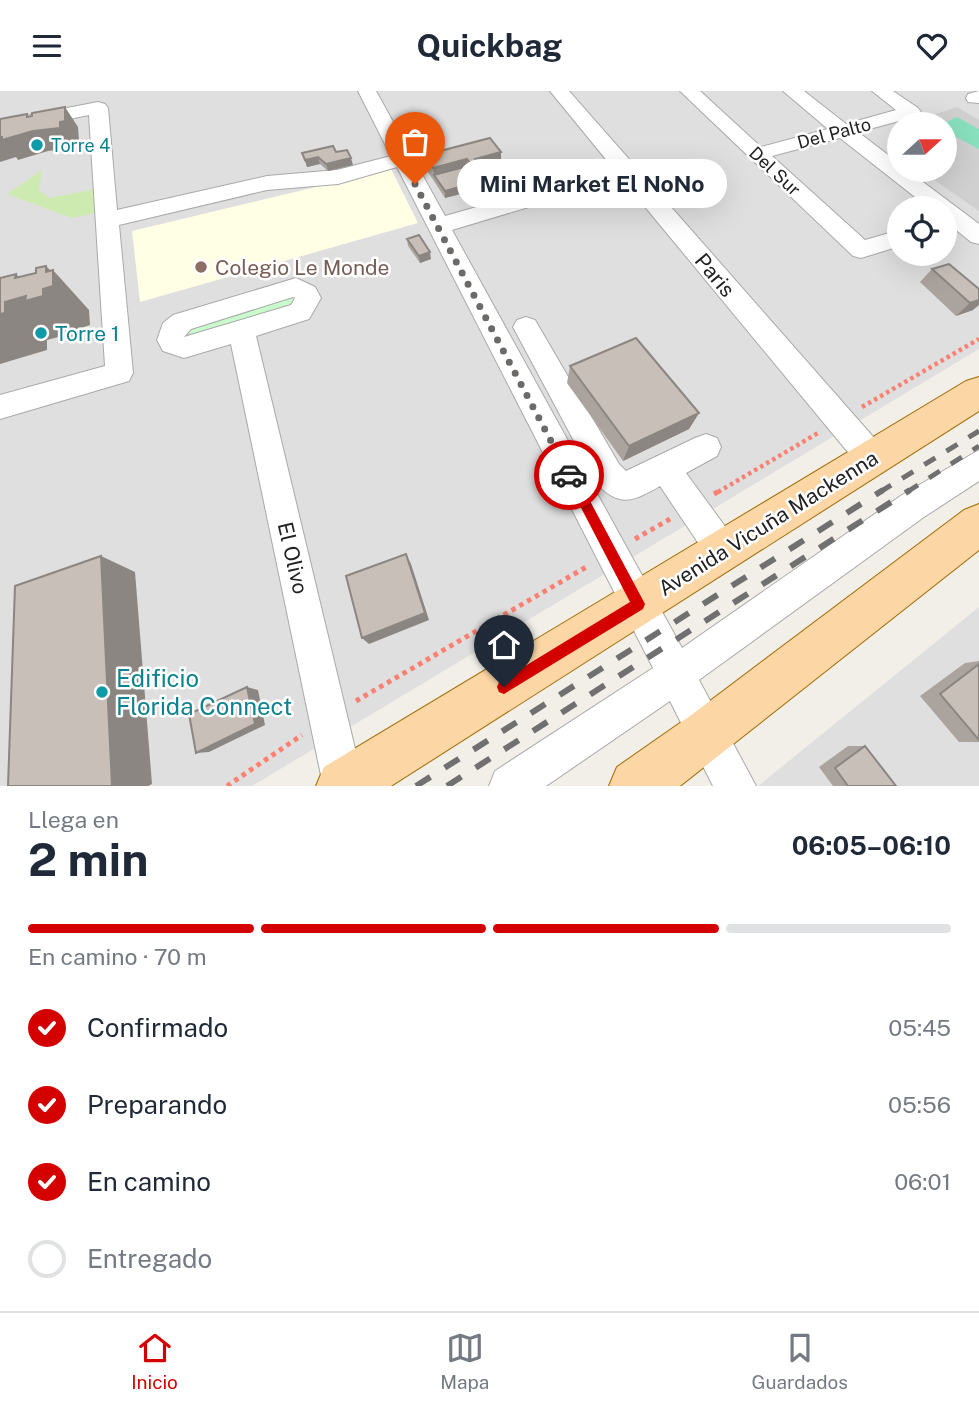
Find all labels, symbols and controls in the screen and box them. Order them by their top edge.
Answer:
icon: menu [28,27,66,65]
text: Quickbag [417,27,562,64]
icon: heart [913,27,951,65]
pin [385,112,445,184]
north arrow [887,112,957,182]
map controls [887,112,957,266]
street label: Del Palto [795,113,873,153]
icon: bag [396,123,434,161]
place label: Torre 4 [51,135,110,156]
marker: Torre 4 [29,137,45,153]
street label: Del Sur [745,142,805,200]
callout: Mini Market El NoNo [457,159,726,209]
text: Mini Market El NoNo [480,170,704,197]
button: locate [887,196,957,266]
street label: Paris [690,248,740,302]
place label: Colegio Le Monde [215,255,390,280]
marker: Colegio Le Monde [193,259,209,275]
place label: Torre 1 [55,321,120,346]
marker: Torre 1 [33,325,49,341]
courier [534,440,604,510]
street label: Avenida Vicuña Mackenna [654,445,882,601]
icon: car [550,456,588,494]
street label: El Olivo [273,520,313,596]
pin [474,615,534,687]
icon: home [485,626,523,664]
place label: Edificio Florida Connect [116,664,292,720]
marker: Edificio Florida Connect [94,684,110,700]
text: Llega en [28,806,119,833]
text: 06:05–06:10 [792,830,951,861]
text: 2 min [28,832,148,886]
text: En camino · 70 m [28,943,207,970]
icon: check [28,1009,66,1047]
text: Confirmado [87,1012,228,1043]
text: 05:45 [888,1014,951,1041]
icon: check [28,1086,66,1124]
text: Preparando [87,1089,227,1120]
text: 05:56 [888,1091,951,1118]
icon: check [28,1163,66,1201]
text: En camino [87,1166,211,1197]
text: 06:01 [894,1168,951,1195]
text: Entregado [87,1243,212,1274]
tab: Inicio [131,1329,178,1393]
tab: Mapa [440,1329,489,1393]
tab: Guardados [752,1329,848,1393]

